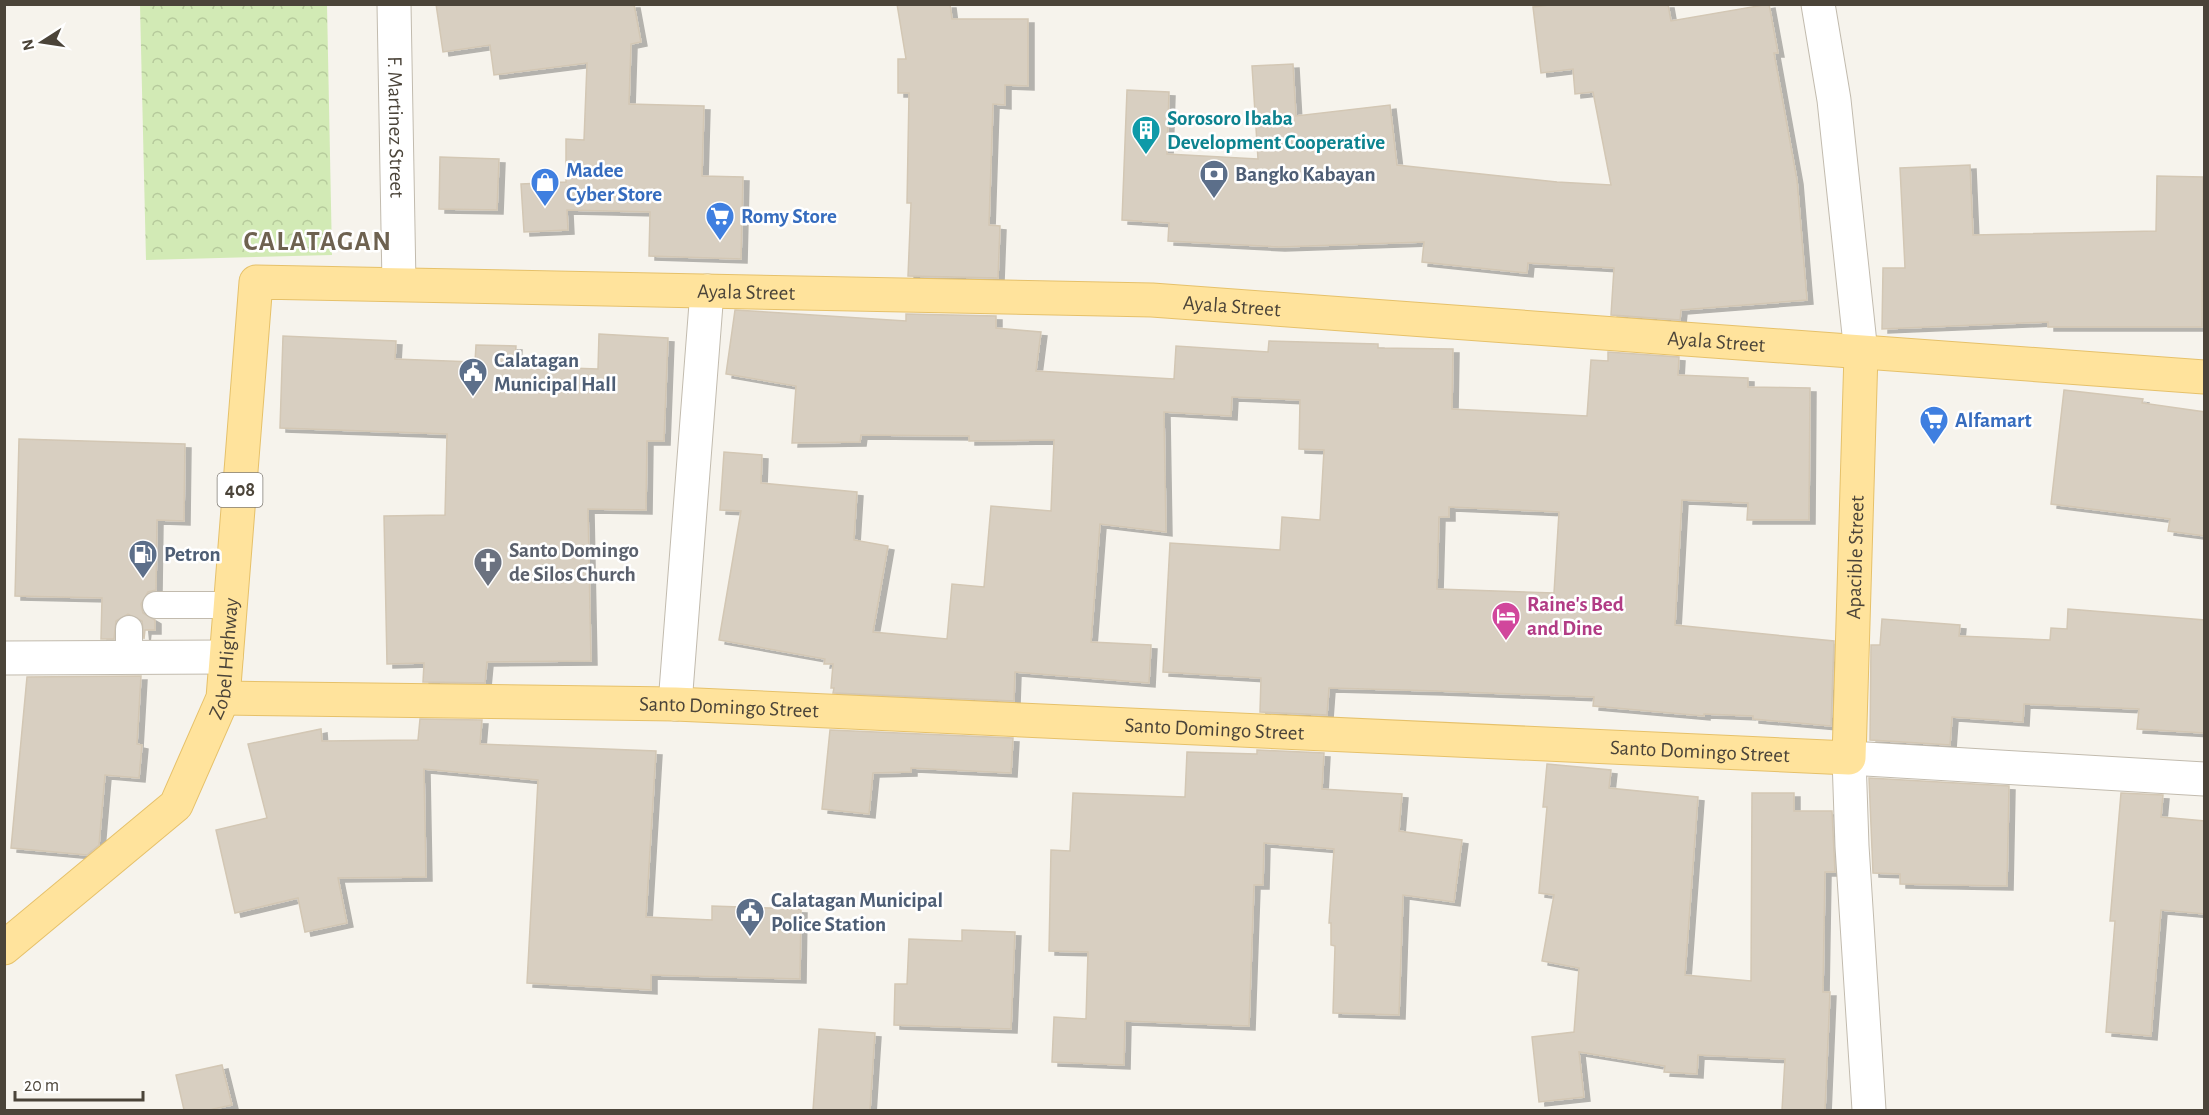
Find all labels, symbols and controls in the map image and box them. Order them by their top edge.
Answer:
north arrow [12,12,72,72]
text: N [19,38,37,52]
street label: F. Martinez Street [384,56,408,198]
place label: Sorosoro Ibaba Development Cooperative [1167,108,1385,153]
building icon: Sorosoro Ibaba Development Cooperative [1130,114,1162,156]
bank icon: Bangko Kabayan [1198,158,1230,200]
place label: Madee Cyber Store [566,160,662,205]
place label: Bangko Kabayan [1235,164,1376,185]
shop icon: Madee Cyber Store [529,166,561,208]
supermarket icon: Romy Store [704,200,736,242]
place label: Romy Store [741,206,837,227]
district label: CALATAGAN [244,228,393,255]
street label: Ayala Street [697,280,796,303]
street label: Ayala Street [1182,292,1282,320]
street label: Ayala Street [1667,327,1766,355]
place label: Calatagan Municipal Hall [494,350,616,395]
public building icon: Calatagan Municipal Hall [457,356,489,398]
supermarket icon: Alfamart [1918,404,1950,446]
place label: Alfamart [1955,410,2031,431]
road number: 408 [218,473,262,507]
street label: Apacible Street [1843,495,1867,620]
fuel station icon: Petron [127,538,159,580]
place label: Santo Domingo de Silos Church [509,540,639,585]
place label: Petron [164,544,221,565]
church icon: Santo Domingo de Silos Church [472,546,504,588]
place label: Raine's Bed and Dine [1527,594,1624,639]
street label: Zobel Highway [205,597,241,722]
hotel icon: Raine's Bed and Dine [1490,600,1522,642]
street label: Santo Domingo Street [639,693,820,721]
street label: Santo Domingo Street [1124,714,1305,743]
street label: Santo Domingo Street [1610,737,1791,766]
place label: Calatagan Municipal Police Station [771,890,943,935]
public building icon: Calatagan Municipal Police Station [734,896,766,938]
scale bar [15,1064,142,1102]
text: 20 m [24,1077,59,1095]

